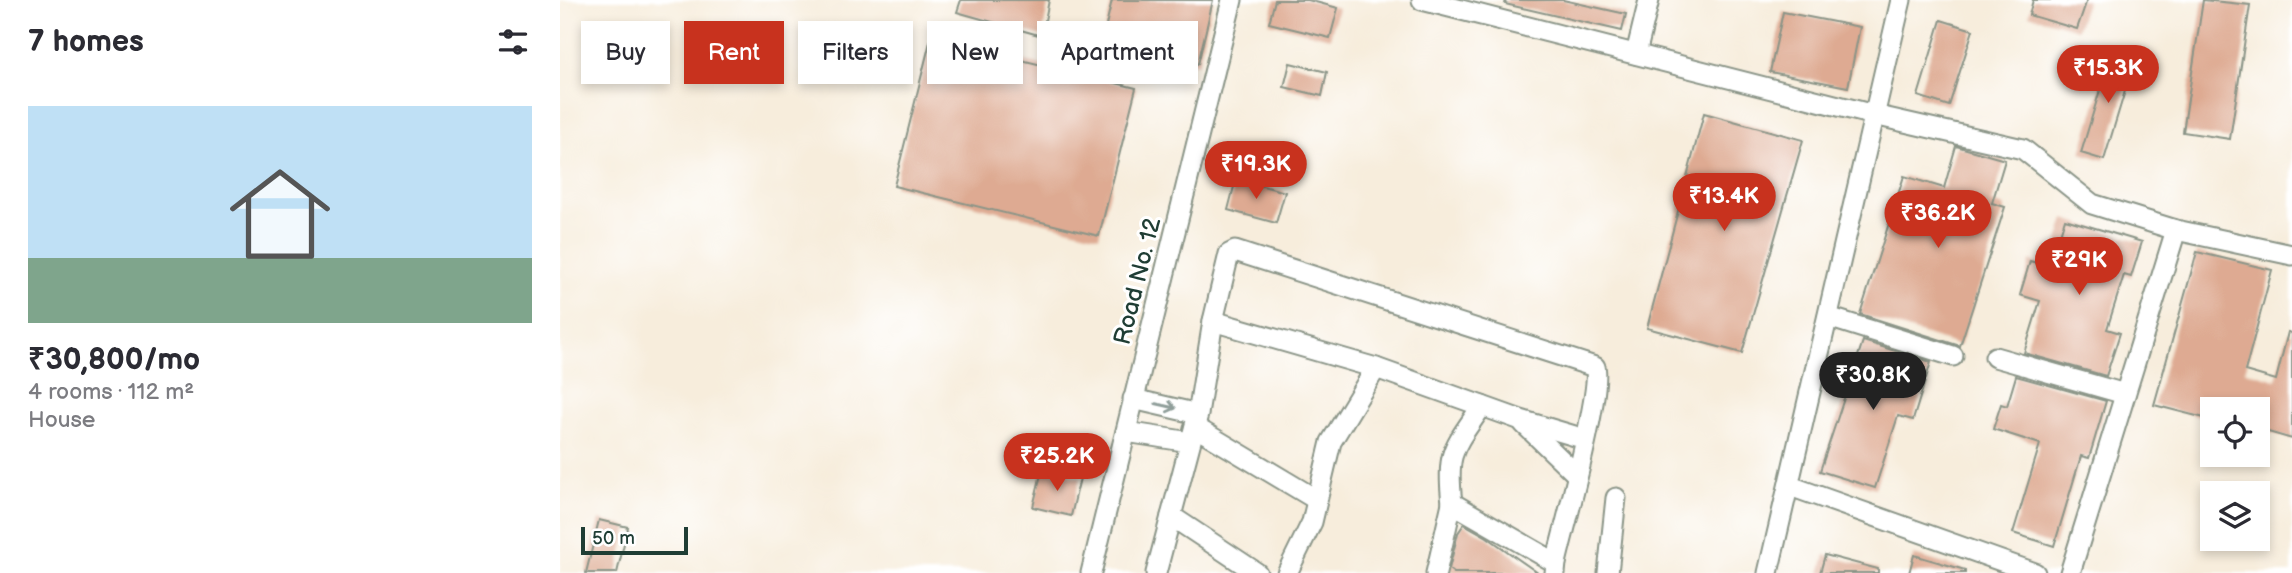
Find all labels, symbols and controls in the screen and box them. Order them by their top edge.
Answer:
chip: Buy [581,21,670,84]
chip: Rent [684,21,784,84]
chip: Filters [798,21,913,84]
chip: New [927,21,1023,84]
chip: Apartment [1037,21,1198,84]
icon: filters [494,23,532,61]
text: 7 homes [28,24,144,60]
pin: ₹15.3K [2051,46,2165,105]
text: ₹15.3K [2073,54,2143,82]
pin: ₹19.3K [1199,142,1313,201]
text: ₹19.3K [1221,150,1291,178]
icon: home [217,151,343,277]
pin: ₹13.4K [1667,174,1781,233]
text: ₹13.4K [1689,182,1759,210]
pin: ₹36.2K [1881,190,1995,250]
text: ₹36.2K [1900,199,1976,227]
street label: Road No. 12 [1108,215,1167,348]
pin: ₹29K [2038,238,2120,297]
text: ₹29K [2051,246,2107,274]
text: ₹30,800/mo [28,342,200,378]
pin: ₹30.8K [1816,352,1930,412]
text: ₹30.8K [1835,361,1911,389]
text: 4 rooms · 112 m² [28,378,194,406]
map controls [2200,397,2270,551]
button: locate [2200,397,2270,467]
one-way arrow [1154,400,1177,413]
text: House [28,406,95,434]
pin: ₹25.2K [1000,434,1114,493]
text: ₹25.2K [1020,442,1094,470]
button: layers [2200,481,2270,551]
scale bar [581,524,688,556]
text: 50 m [592,527,635,550]

